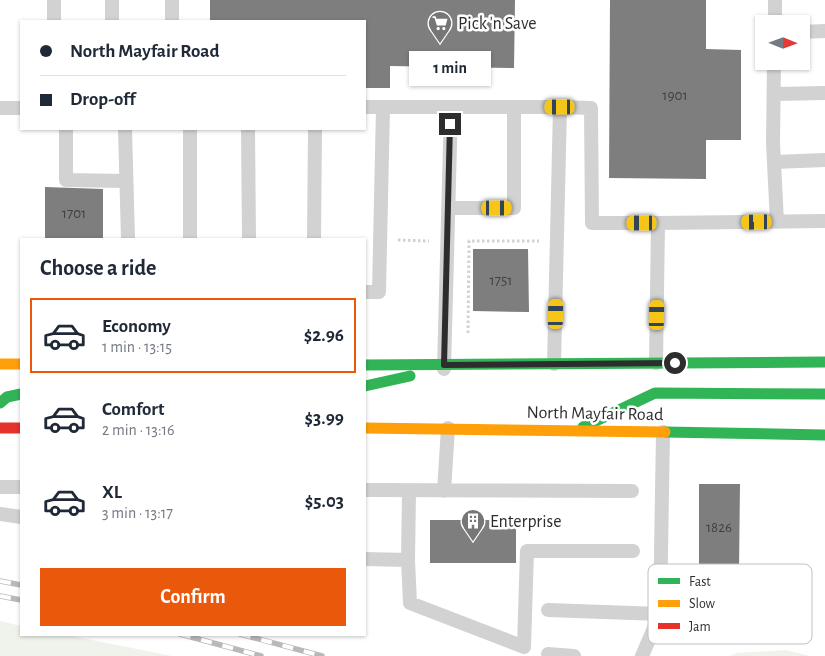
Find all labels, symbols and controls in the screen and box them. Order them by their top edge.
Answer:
supermarket icon: Pick 'n Save [427,10,453,44]
place label: Pick 'n Save [458,15,537,33]
north arrow [755,15,810,70]
map controls [755,15,810,70]
text: North Mayfair Road [70,42,219,61]
callout: 1 min [409,52,491,86]
text: 1 min [433,60,467,76]
house number: 1901 [662,88,688,103]
text: Drop-off [70,90,135,109]
car [545,100,575,115]
route end [439,113,461,135]
car [482,201,512,216]
house number: 1701 [62,206,86,221]
car [741,214,772,230]
car [627,216,657,231]
text: Choose a ride [40,257,156,279]
house number: 1751 [490,273,512,288]
car [548,299,563,329]
car [649,300,664,330]
icon: car [42,313,87,358]
text: Economy [102,317,171,336]
text: $2.96 [304,326,344,345]
text: 1 min · 13:15 [102,339,172,355]
route start [664,352,686,374]
icon: car [42,396,87,441]
text: Comfort [102,400,164,419]
street label: North Mayfair Road [526,404,664,424]
text: $3.99 [305,409,344,428]
text: 2 min · 13:16 [102,422,175,438]
icon: car [42,479,87,524]
text: XL [102,483,122,502]
text: $5.03 [305,492,344,511]
text: 3 min · 13:17 [102,505,173,521]
building icon: Enterprise [460,508,486,542]
place label: Enterprise [490,513,562,531]
house number: 1826 [706,520,732,535]
legend [648,564,812,644]
button: Confirm [40,568,346,626]
text: Fast [689,575,711,589]
text: Slow [689,597,716,611]
text: Jam [689,620,711,634]

